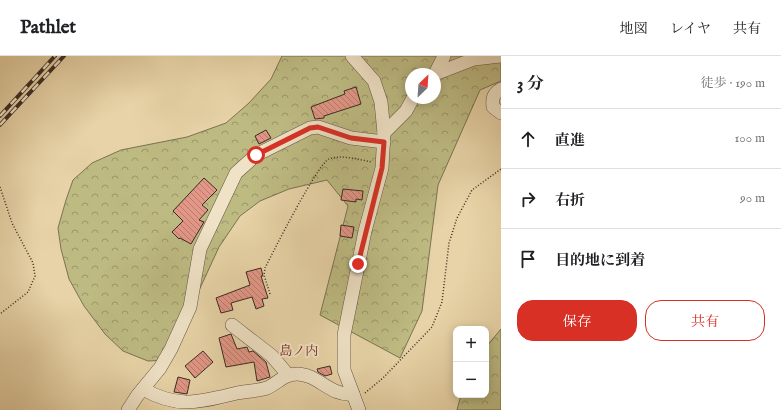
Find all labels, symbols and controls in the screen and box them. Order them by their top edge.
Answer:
text: Pathlet [20,16,76,40]
text: 地図 [620,20,648,38]
text: レイヤ [670,20,711,38]
text: 共有 [733,20,761,38]
north arrow [405,68,441,104]
text: 3 分 [517,74,544,95]
text: 徒歩 · 190 m [701,75,765,92]
icon: ahead [517,128,539,150]
text: 100 m [735,130,765,147]
text: 直進 [555,131,585,150]
route start [247,146,265,164]
icon: right [517,188,539,210]
text: 90 m [740,190,765,207]
text: 右折 [555,191,585,210]
icon: arrive [517,248,539,270]
text: 目的地に到着 [555,251,645,270]
route end [349,255,367,273]
button: 保存 [517,300,637,341]
button: 共有 [645,300,765,341]
map controls [453,326,489,398]
button: + [453,326,489,362]
district label: 島ノ内 [279,343,319,360]
button: − [453,362,489,398]

